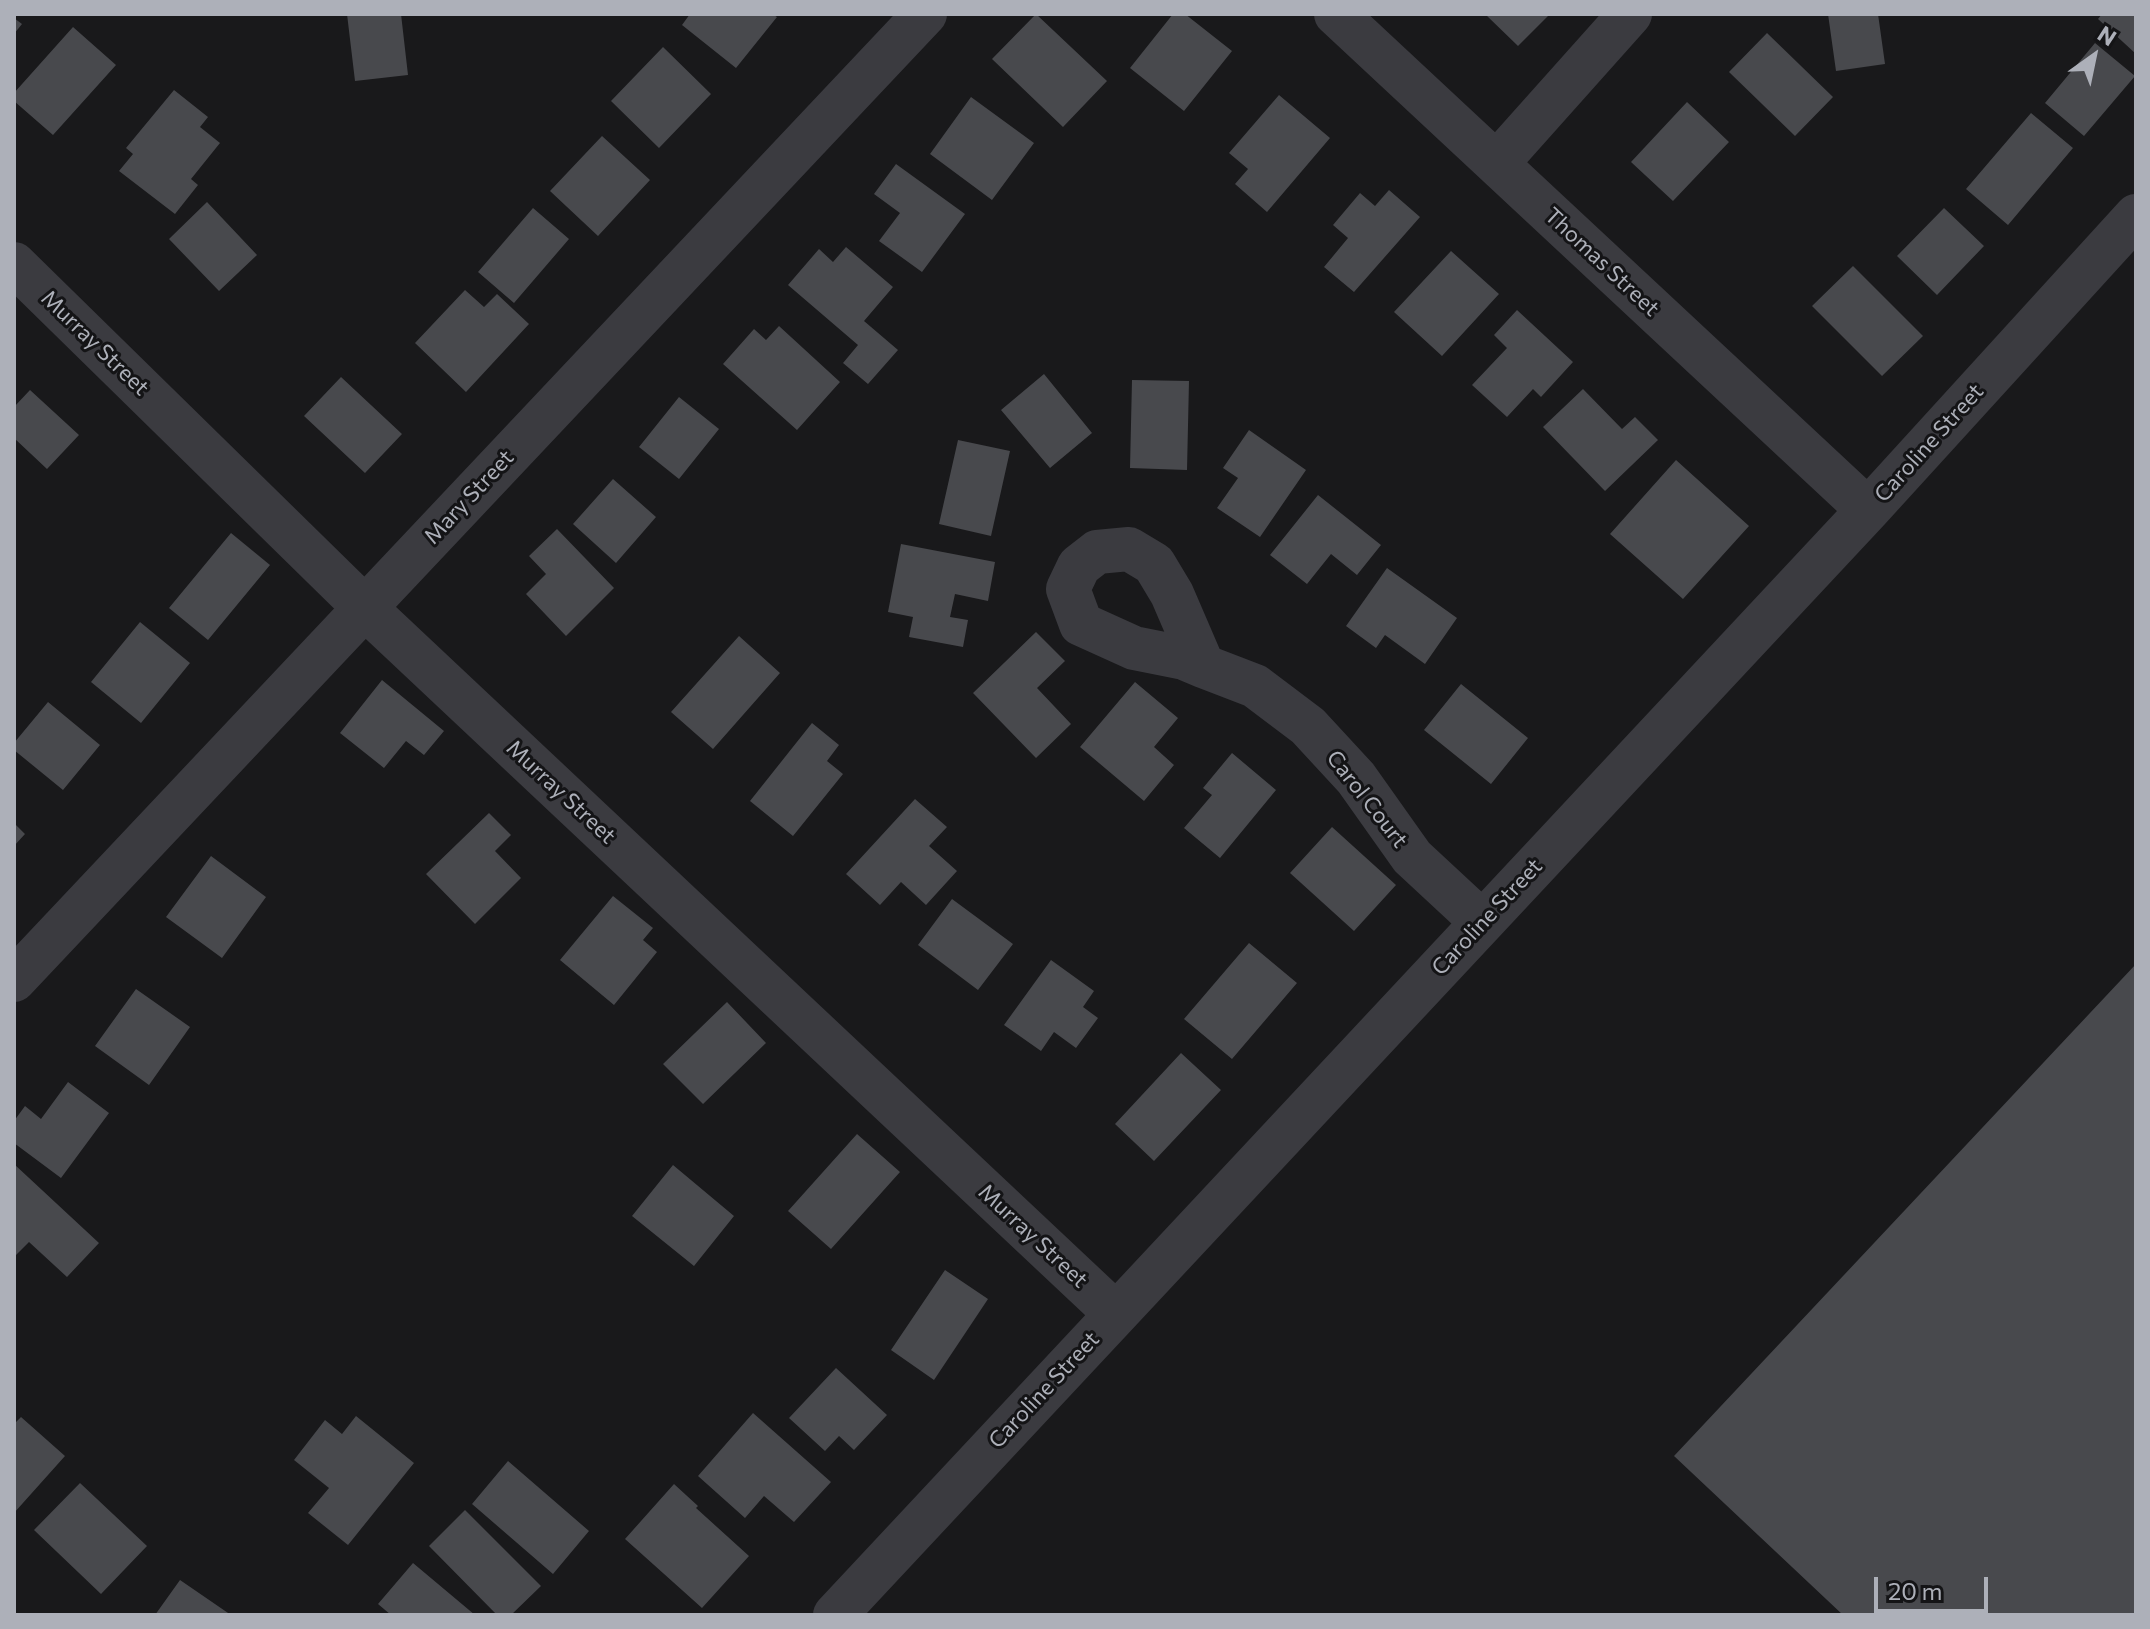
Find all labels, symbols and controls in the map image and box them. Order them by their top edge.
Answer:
north arrow [2054,16,2134,96]
text: N [2093,20,2122,51]
street label: Thomas Street [1539,202,1665,322]
street label: Murray Street [36,285,154,401]
street label: Caroline Street [1869,378,1989,508]
street label: Mary Street [419,445,519,549]
street label: Murray Street [501,735,621,849]
street label: Carol Court [1321,745,1413,853]
street label: Caroline Street [1426,853,1548,981]
street label: Murray Street [973,1179,1093,1293]
street label: Caroline Street [983,1326,1105,1454]
scale bar [1878,1561,1992,1611]
text: 20 m [1888,1576,1942,1605]

